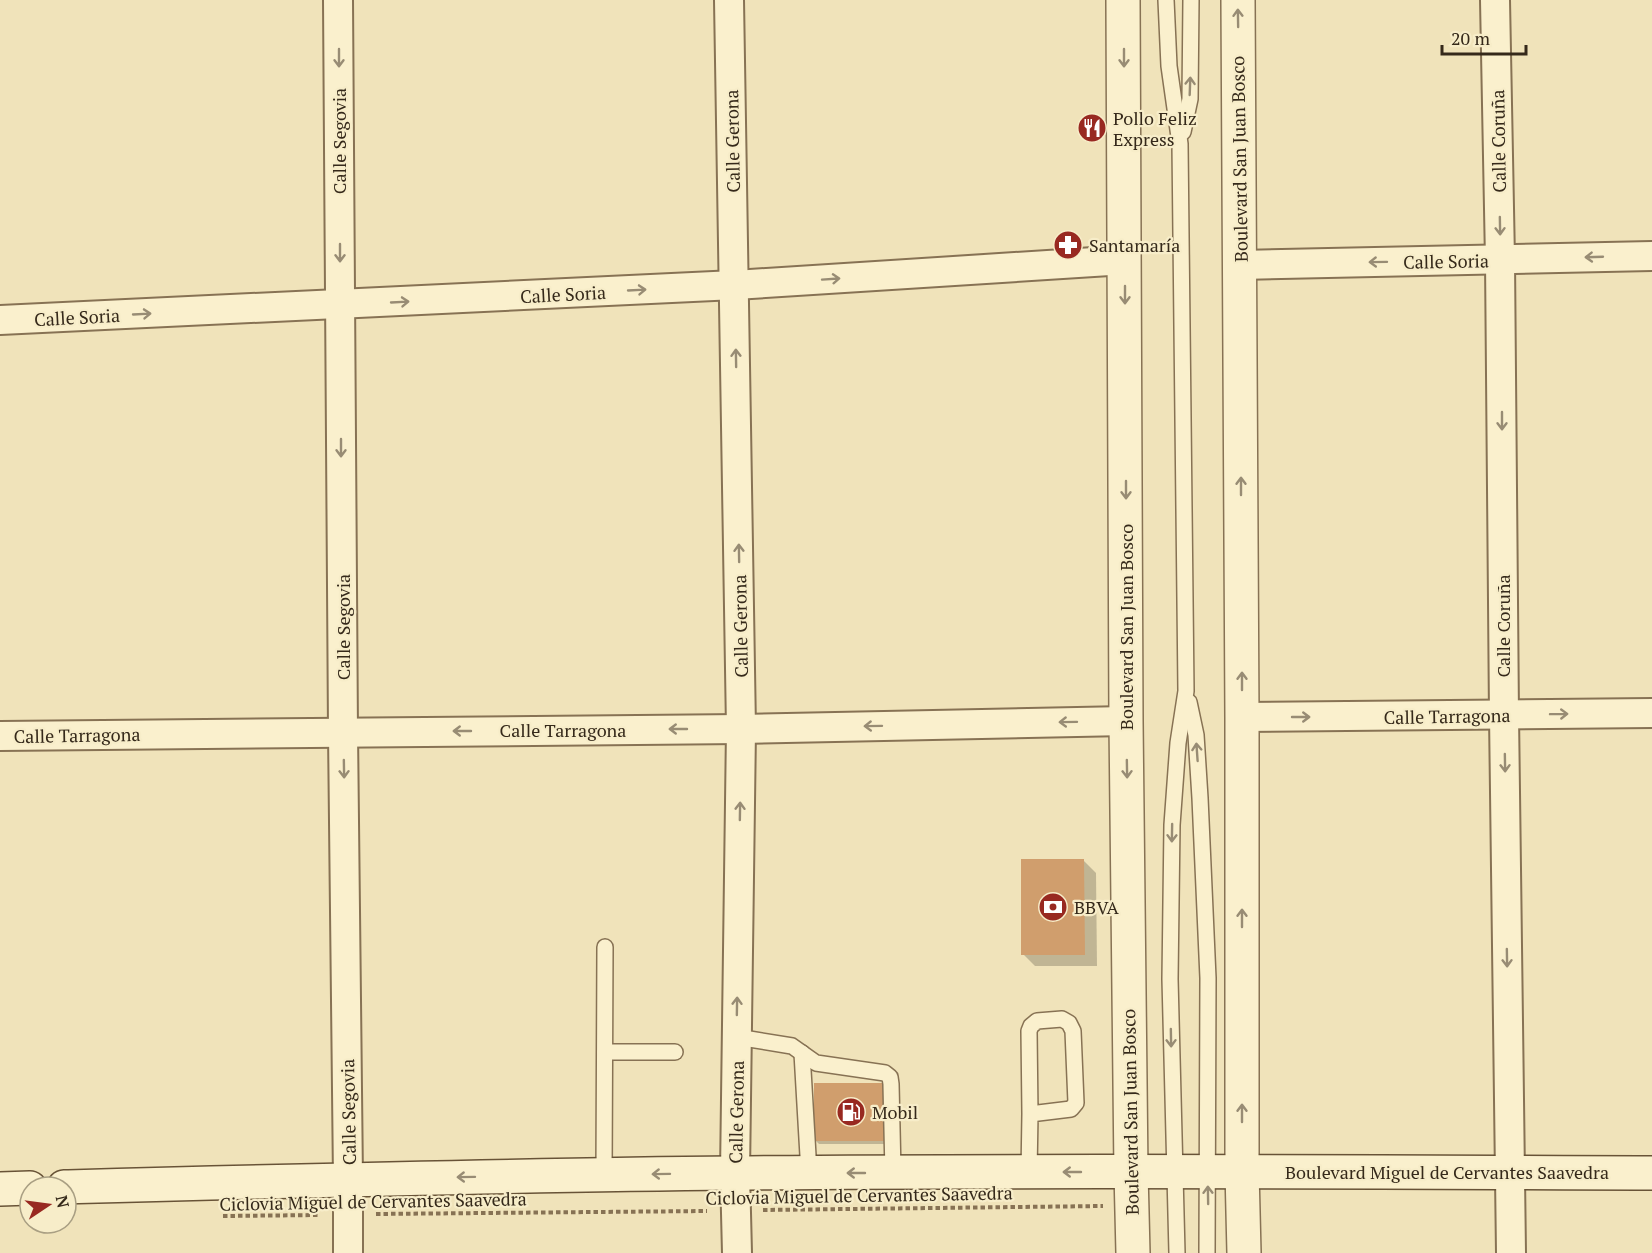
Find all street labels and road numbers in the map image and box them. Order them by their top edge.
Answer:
street label: Boulevard San Juan Bosco [1225,56,1253,262]
street label: Calle Segovia [327,88,351,194]
street label: Calle Gerona [719,89,745,193]
street label: Calle Coruña [1485,89,1511,193]
street label: Calle Soria [1403,248,1489,274]
street label: Calle Soria [519,280,607,308]
street label: Calle Soria [33,303,121,331]
street label: Boulevard San Juan Bosco [1114,524,1138,730]
street label: Calle Segovia [331,574,355,680]
street label: Calle Gerona [727,574,753,678]
street label: Calle Coruña [1491,574,1515,678]
street label: Calle Tarragona [1383,703,1511,729]
street label: Calle Tarragona [500,718,626,742]
street label: Calle Tarragona [13,722,141,748]
street label: Boulevard San Juan Bosco [1116,1009,1144,1215]
street label: Calle Segovia [335,1059,361,1165]
street label: Calle Gerona [723,1060,749,1164]
street label: Boulevard Miguel de Cervantes Saavedra [1285,1160,1609,1184]
street label: Ciclovia Miguel de Cervantes Saavedra [705,1180,1013,1210]
street label: Ciclovia Miguel de Cervantes Saavedra [219,1186,527,1216]

